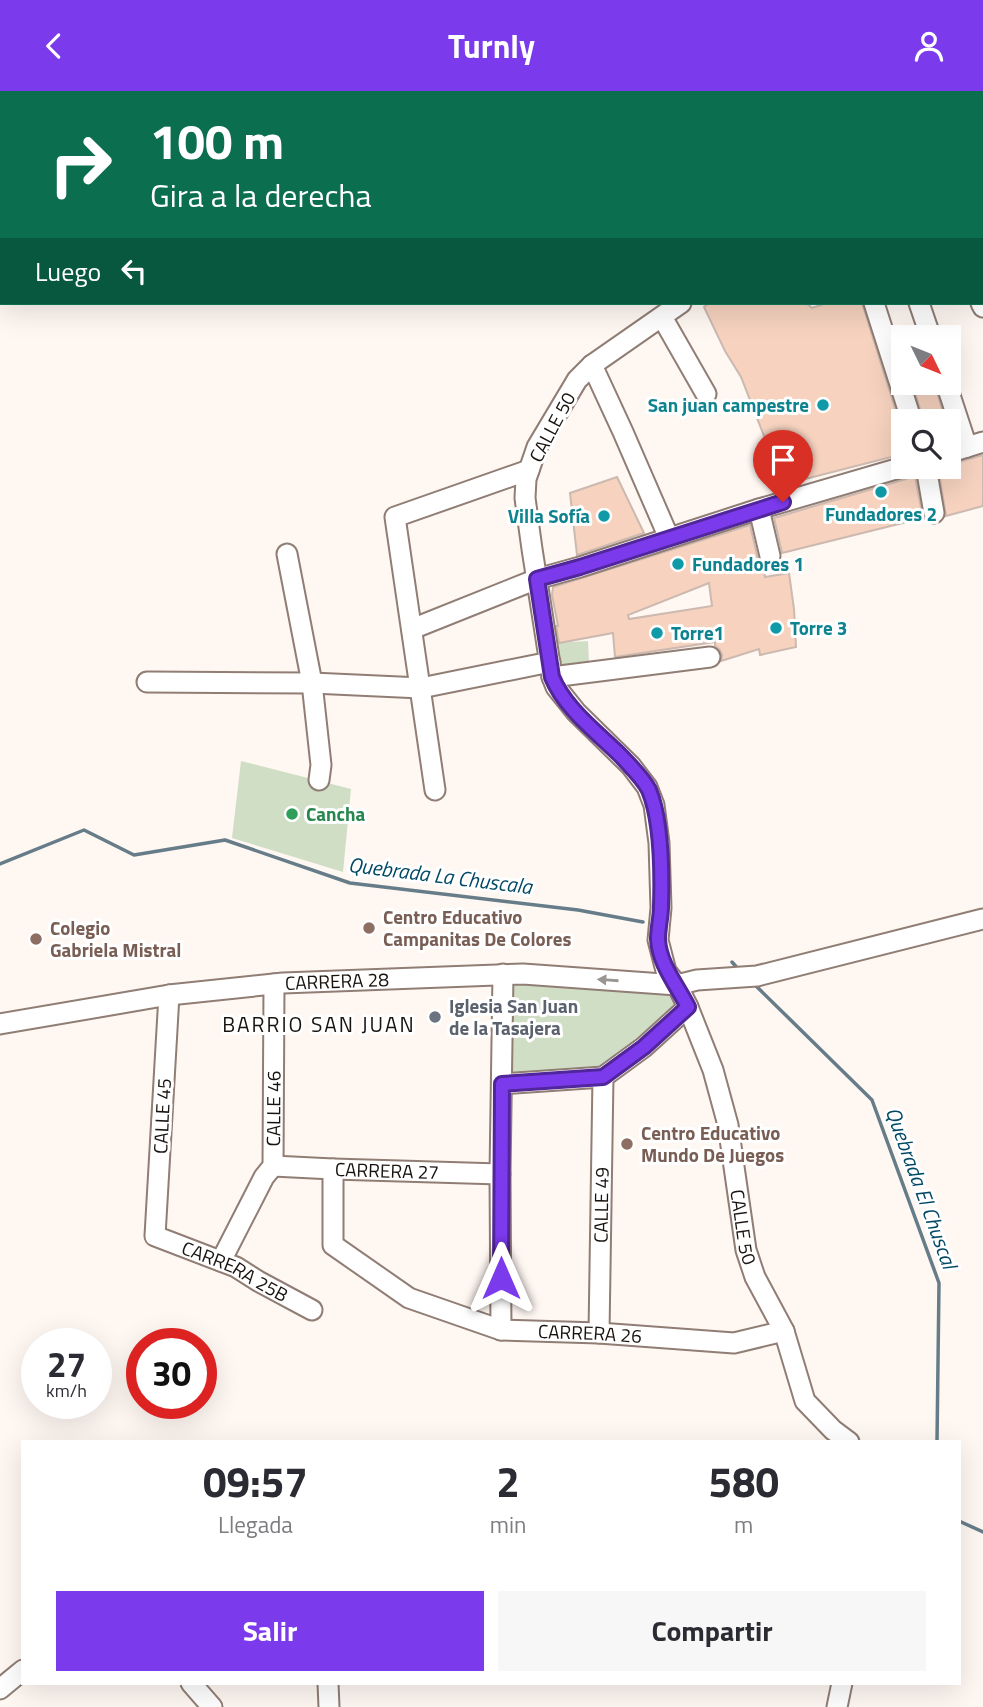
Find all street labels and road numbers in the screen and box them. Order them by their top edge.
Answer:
street label: CALLE 50 [521,386,582,467]
street label: CARRERA 28 [284,964,390,997]
street label: CALLE 46 [258,1071,288,1147]
street label: CALLE 45 [145,1077,178,1155]
street label: CARRERA 27 [335,1154,439,1186]
street label: CALLE 49 [585,1167,616,1243]
street label: CALLE 50 [723,1187,765,1268]
street label: CARRERA 25B [178,1233,294,1309]
street label: CARRERA 26 [537,1316,643,1350]

